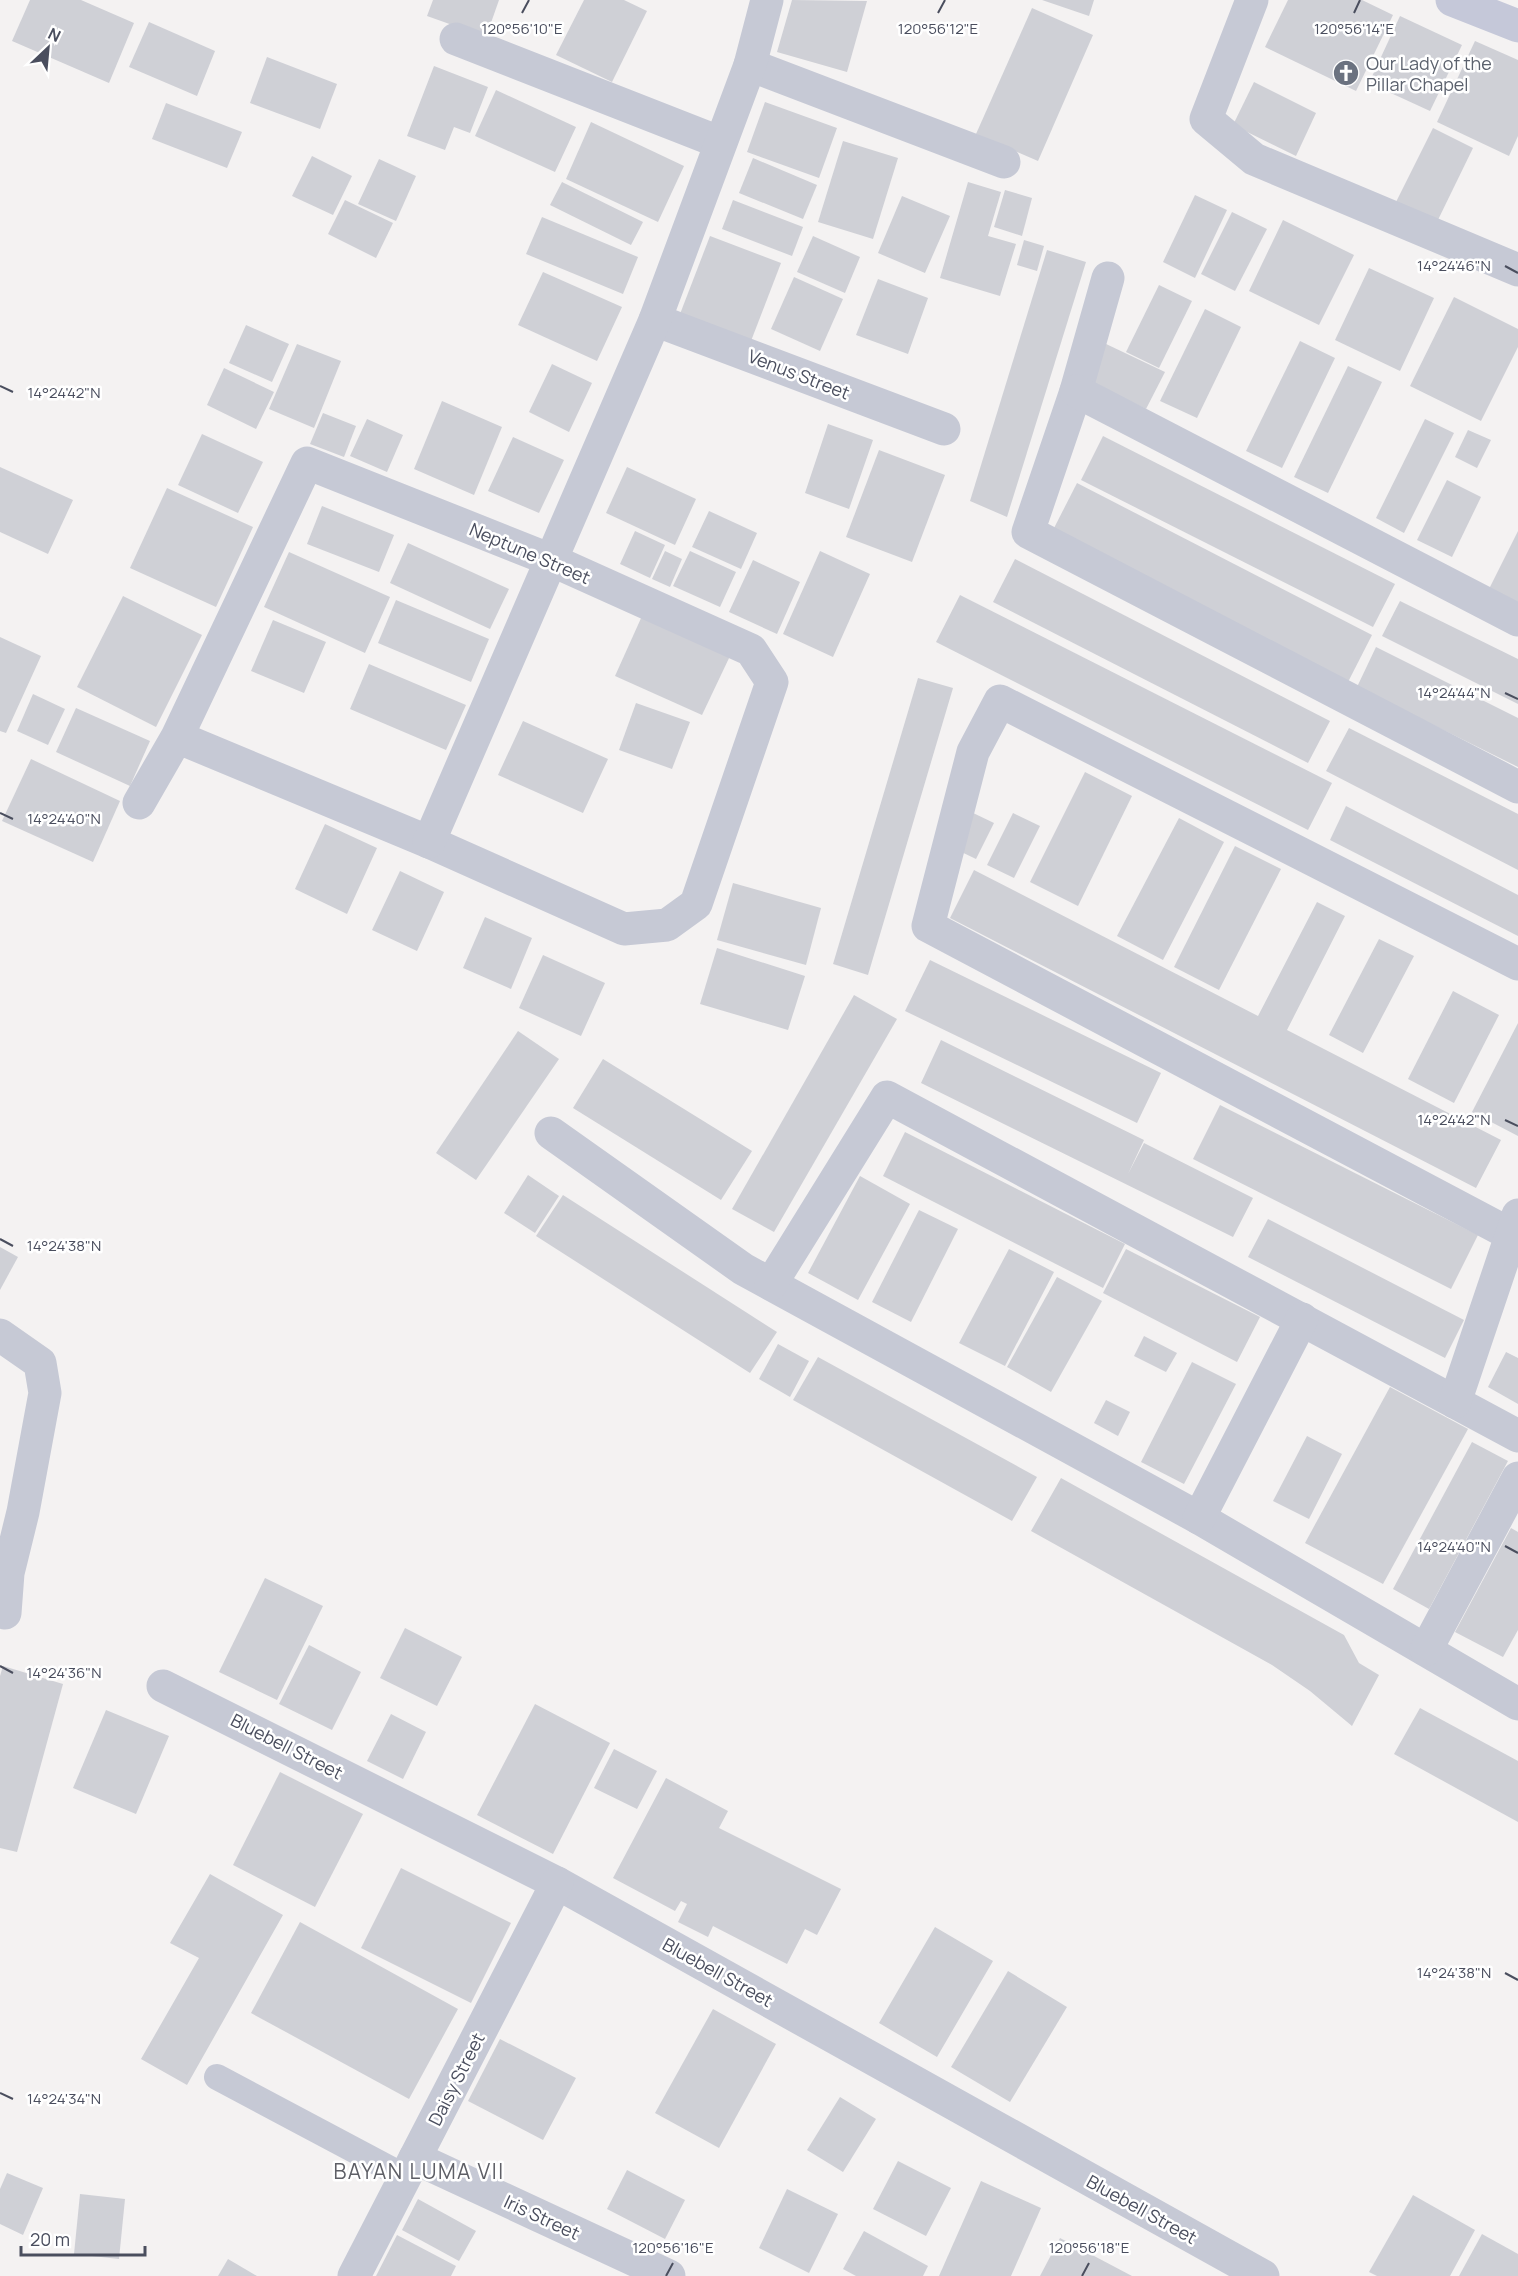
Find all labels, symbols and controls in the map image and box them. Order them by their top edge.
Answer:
north arrow [18,18,78,78]
text: 120°56'10"E [482,18,562,39]
text: 120°56'12"E [898,18,978,39]
text: 120°56'14"E [1314,18,1394,39]
text: N [45,22,65,47]
place label: Our Lady of the Pillar Chapel [1366,51,1492,96]
church icon: Our Lady of the Pillar Chapel [1331,58,1361,88]
text: 14°24'46"N [1417,255,1491,276]
street label: Venus Street [745,344,853,404]
text: 14°24'42"N [27,382,101,403]
street label: Neptune Street [466,517,594,589]
text: 14°24'44"N [1417,682,1491,703]
text: 14°24'40"N [27,808,101,829]
text: 14°24'42"N [1417,1109,1491,1130]
text: 14°24'38"N [27,1235,101,1256]
text: 14°24'40"N [1417,1536,1491,1557]
text: 14°24'36"N [26,1662,102,1683]
street label: Bluebell Street [227,1708,347,1784]
street label: Bluebell Street [659,1932,777,2012]
text: 14°24'38"N [1417,1962,1491,1983]
street label: Daisy Street [422,2028,490,2130]
text: 14°24'34"N [27,2088,101,2109]
district label: BAYAN LUMA VII [333,2157,505,2185]
street label: Bluebell Street [1083,2169,1201,2249]
street label: Iris Street [500,2189,584,2245]
scale bar [21,2219,146,2257]
text: 20 m [30,2227,70,2251]
text: 120°56'16"E [632,2237,714,2258]
text: 120°56'18"E [1049,2237,1129,2258]

